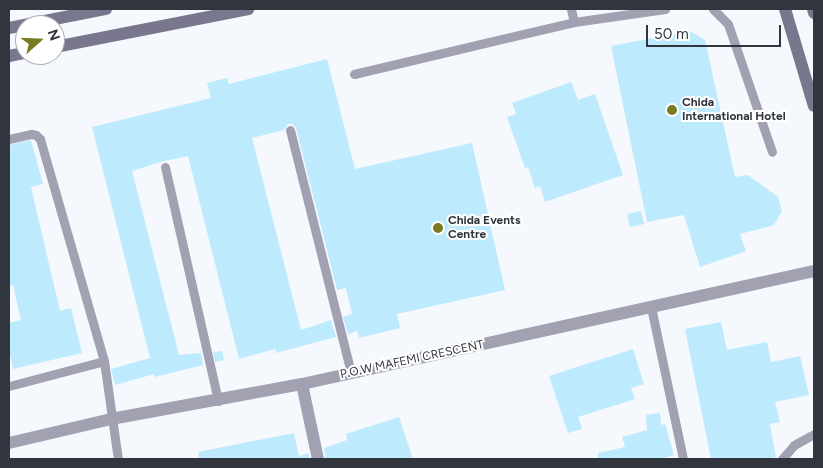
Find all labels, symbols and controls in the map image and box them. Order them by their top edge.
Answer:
north arrow [15,15,65,65]
scale bar [648,15,783,47]
text: 50 m [654,25,689,43]
text: N [44,27,63,43]
place label: Chida International Hotel [682,96,786,124]
marker: Chida International Hotel [666,104,678,116]
place label: Chida Events Centre [448,214,521,242]
marker: Chida Events Centre [432,222,444,234]
street label: P.O.W MAFEMI CRESCENT [339,338,485,382]

